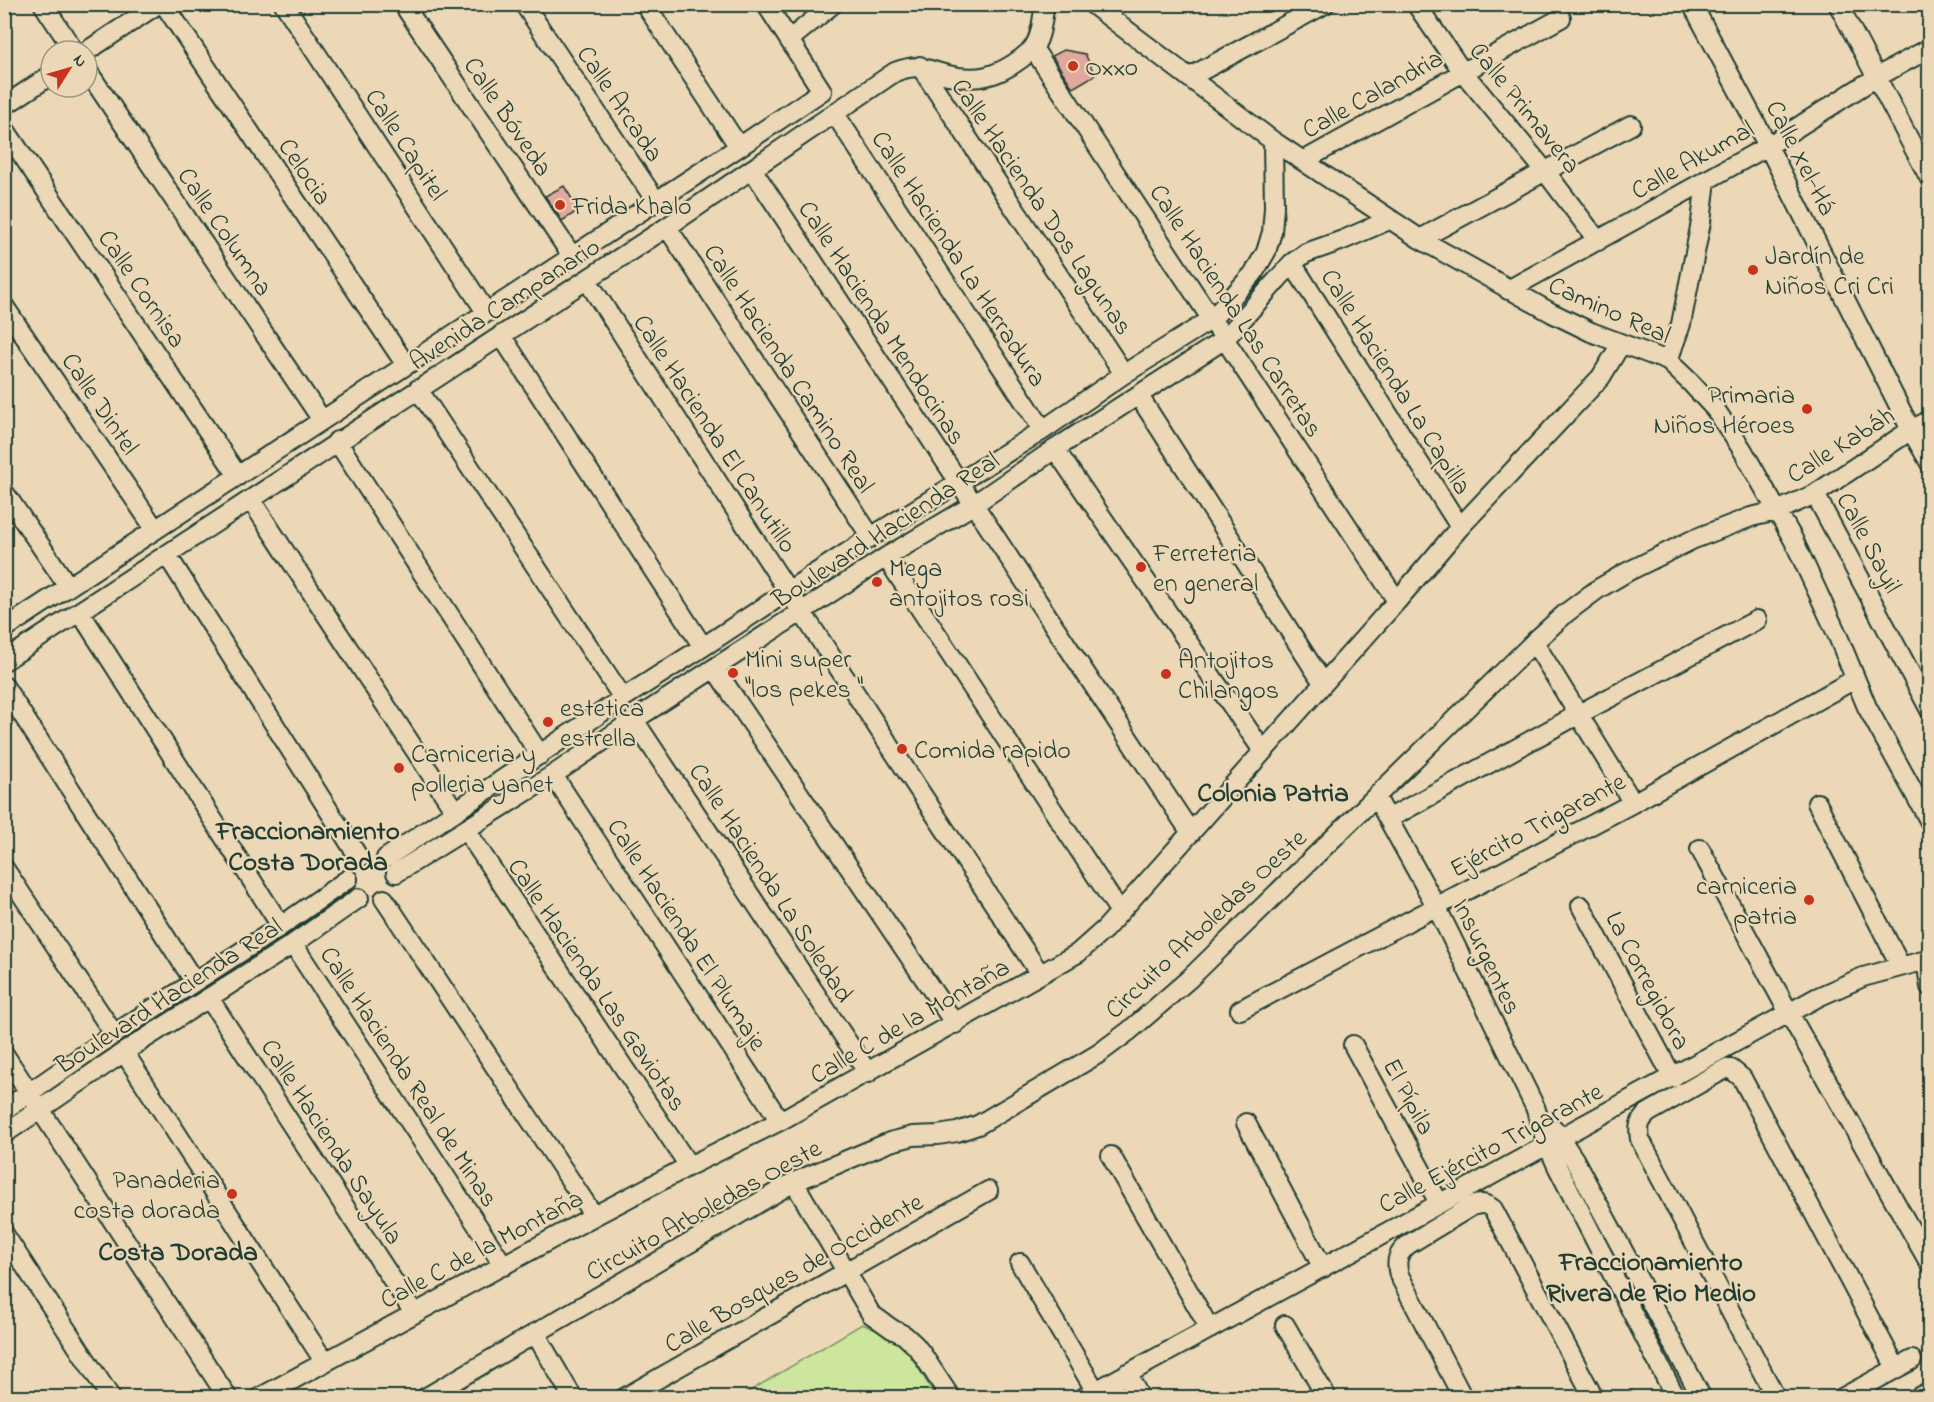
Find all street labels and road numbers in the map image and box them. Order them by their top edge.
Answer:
street label: Calle Primavera [1458,35,1589,183]
street label: Calle Arcada [565,39,672,171]
street label: Calle Calandria [1296,41,1451,150]
street label: Calle Bóveda [452,50,561,185]
street label: Calle Hacienda Dos Lagunas [940,72,1141,344]
street label: Calle Capitel [354,82,455,209]
street label: Calle Xel-Há [1754,94,1844,222]
street label: Calle Akumal [1625,112,1762,211]
street label: Calle Hacienda La Herradura [860,124,1055,395]
street label: Celocia [267,131,340,214]
street label: Calle Columna [166,161,281,305]
street label: Calle Hacienda Las Carretas [1138,177,1331,446]
street label: Calle Hacienda Mendocinas [787,194,974,453]
street label: Calle Cornisa [87,223,194,357]
street label: Avenida Campanario [403,229,609,382]
street label: Calle Hacienda Camino Real [692,237,883,502]
street label: Calle Hacienda La Capilla [1309,262,1480,503]
street label: Camino Real [1541,268,1676,356]
street label: Calle Hacienda El Canutillo [622,308,805,562]
street label: Calle Dintel [50,346,147,464]
street label: Calle Kabáh [1780,398,1903,495]
street label: Boulevard Hacienda Real [765,444,1008,620]
street label: Calle Sayil [1825,486,1910,601]
street label: Calle Hacienda La Soledad [678,756,862,1011]
street label: Ejército Trigarante [1444,764,1633,889]
street label: Calle Hacienda El Plumaje [596,812,775,1060]
street label: Circuito Arboledas Oeste [1098,821,1317,1029]
street label: Calle Hacienda Las Gaviotas [496,851,695,1120]
street label: Insurgentes [1441,893,1530,1022]
street label: La Corregidora [1594,905,1699,1058]
street label: Boulevard Hacienda Real [48,910,291,1086]
street label: Calle Hacienda Real de Minas [309,940,506,1216]
street label: Calle C de la Montaña [803,950,1018,1095]
street label: Calle Hacienda Sayula [250,1032,411,1253]
street label: El Pípila [1371,1052,1443,1143]
street label: Calle Ejército Trigarante [1372,1074,1611,1225]
street label: Circuito Arboledas Oeste [580,1131,829,1292]
street label: Calle C de la Montaña [374,1181,591,1320]
street label: Calle Bosques de Occidente [658,1185,931,1364]

